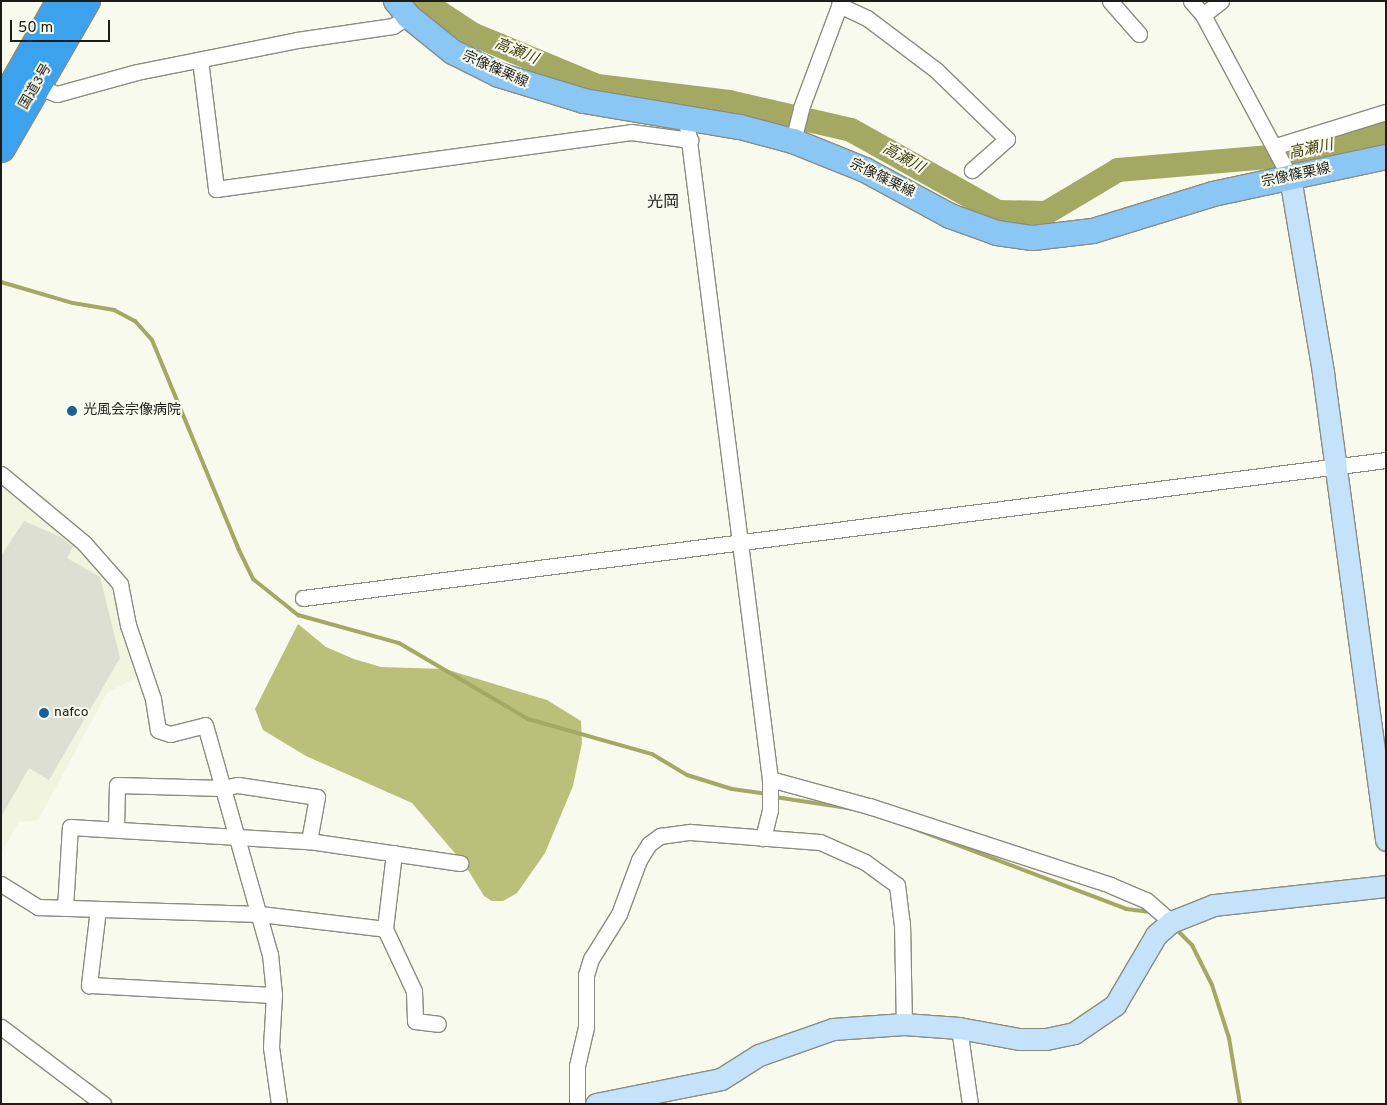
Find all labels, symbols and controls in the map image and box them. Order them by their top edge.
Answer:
scale bar [12,10,112,42]
text: 50 m [18,19,53,38]
water label: 高瀬川 [492,35,540,69]
street label: 宗像篠栗線 [460,48,530,92]
street label: 国道3号 [16,61,56,113]
water label: 高瀬川 [1287,137,1335,163]
water label: 高瀬川 [879,140,927,178]
street label: 宗像篠栗線 [847,156,917,202]
street label: 宗像篠栗線 [1260,161,1332,191]
district label: 光岡 [647,193,679,213]
place label: 光風会宗像病院 [83,403,181,419]
marker: 光風会宗像病院 [65,404,79,418]
place label: nafco [54,705,89,721]
marker: nafco [38,707,50,719]

